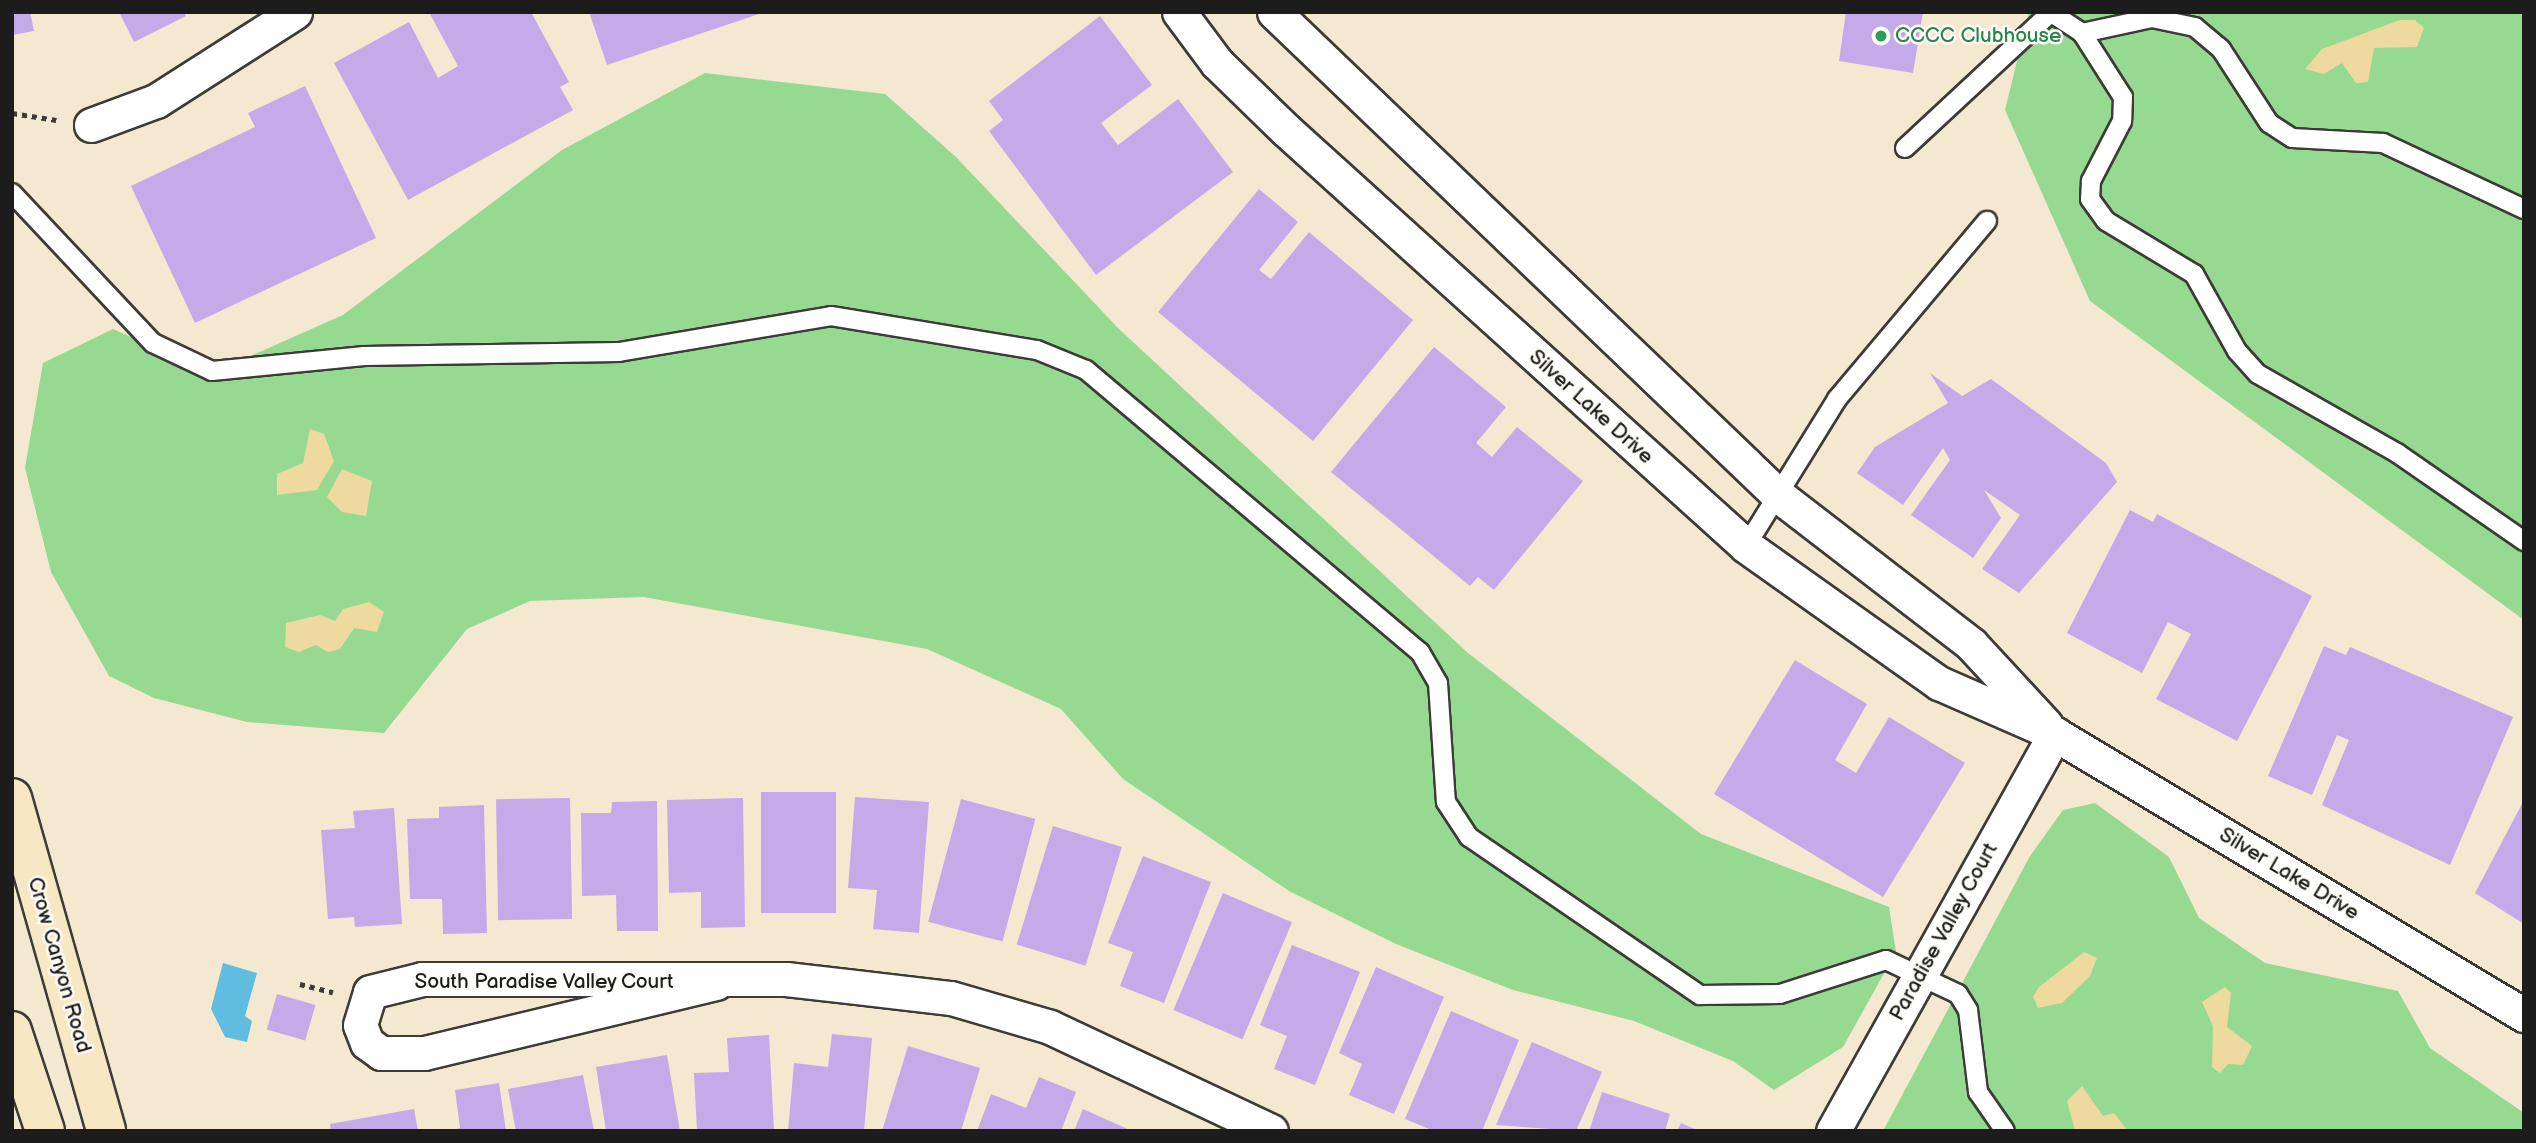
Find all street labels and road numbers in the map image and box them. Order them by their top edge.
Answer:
street label: Silver Lake Drive [1524,345,1658,469]
street label: Silver Lake Drive [2215,822,2363,926]
street label: Paradise Valley Court [1884,838,2004,1026]
street label: Crow Canyon Road [22,874,96,1056]
street label: South Paradise Valley Court [413,969,675,995]

